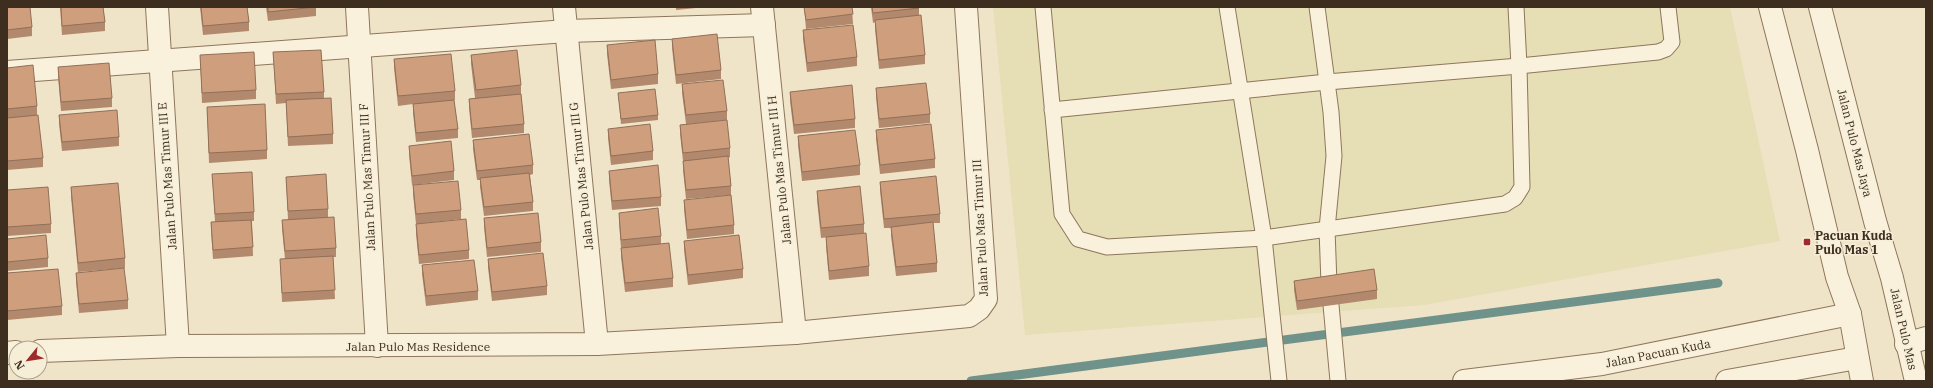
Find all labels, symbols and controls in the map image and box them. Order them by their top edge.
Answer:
street label: Jalan Pulo Mas Jaya [1834,87,1876,199]
street label: Jalan Pulo Mas Timur III H [764,95,794,245]
street label: Jalan Pulo Mas Timur III G [566,101,596,251]
street label: Jalan Pulo Mas Timur III E [154,102,180,250]
street label: Jalan Pulo Mas Timur III F [356,103,378,251]
street label: Jalan Pulo Mas Timur III [969,159,991,297]
place label: Pacuan Kuda Pulo Mas 1 [1815,228,1893,257]
marker: Pacuan Kuda Pulo Mas 1 [1802,237,1812,247]
street label: Jalan Pulo Mas [1887,287,1921,372]
street label: Jalan Pacuan Kuda [1604,335,1712,371]
street label: Jalan Pulo Mas Residence [346,339,490,354]
north arrow [8,340,48,380]
text: N [11,357,28,372]

